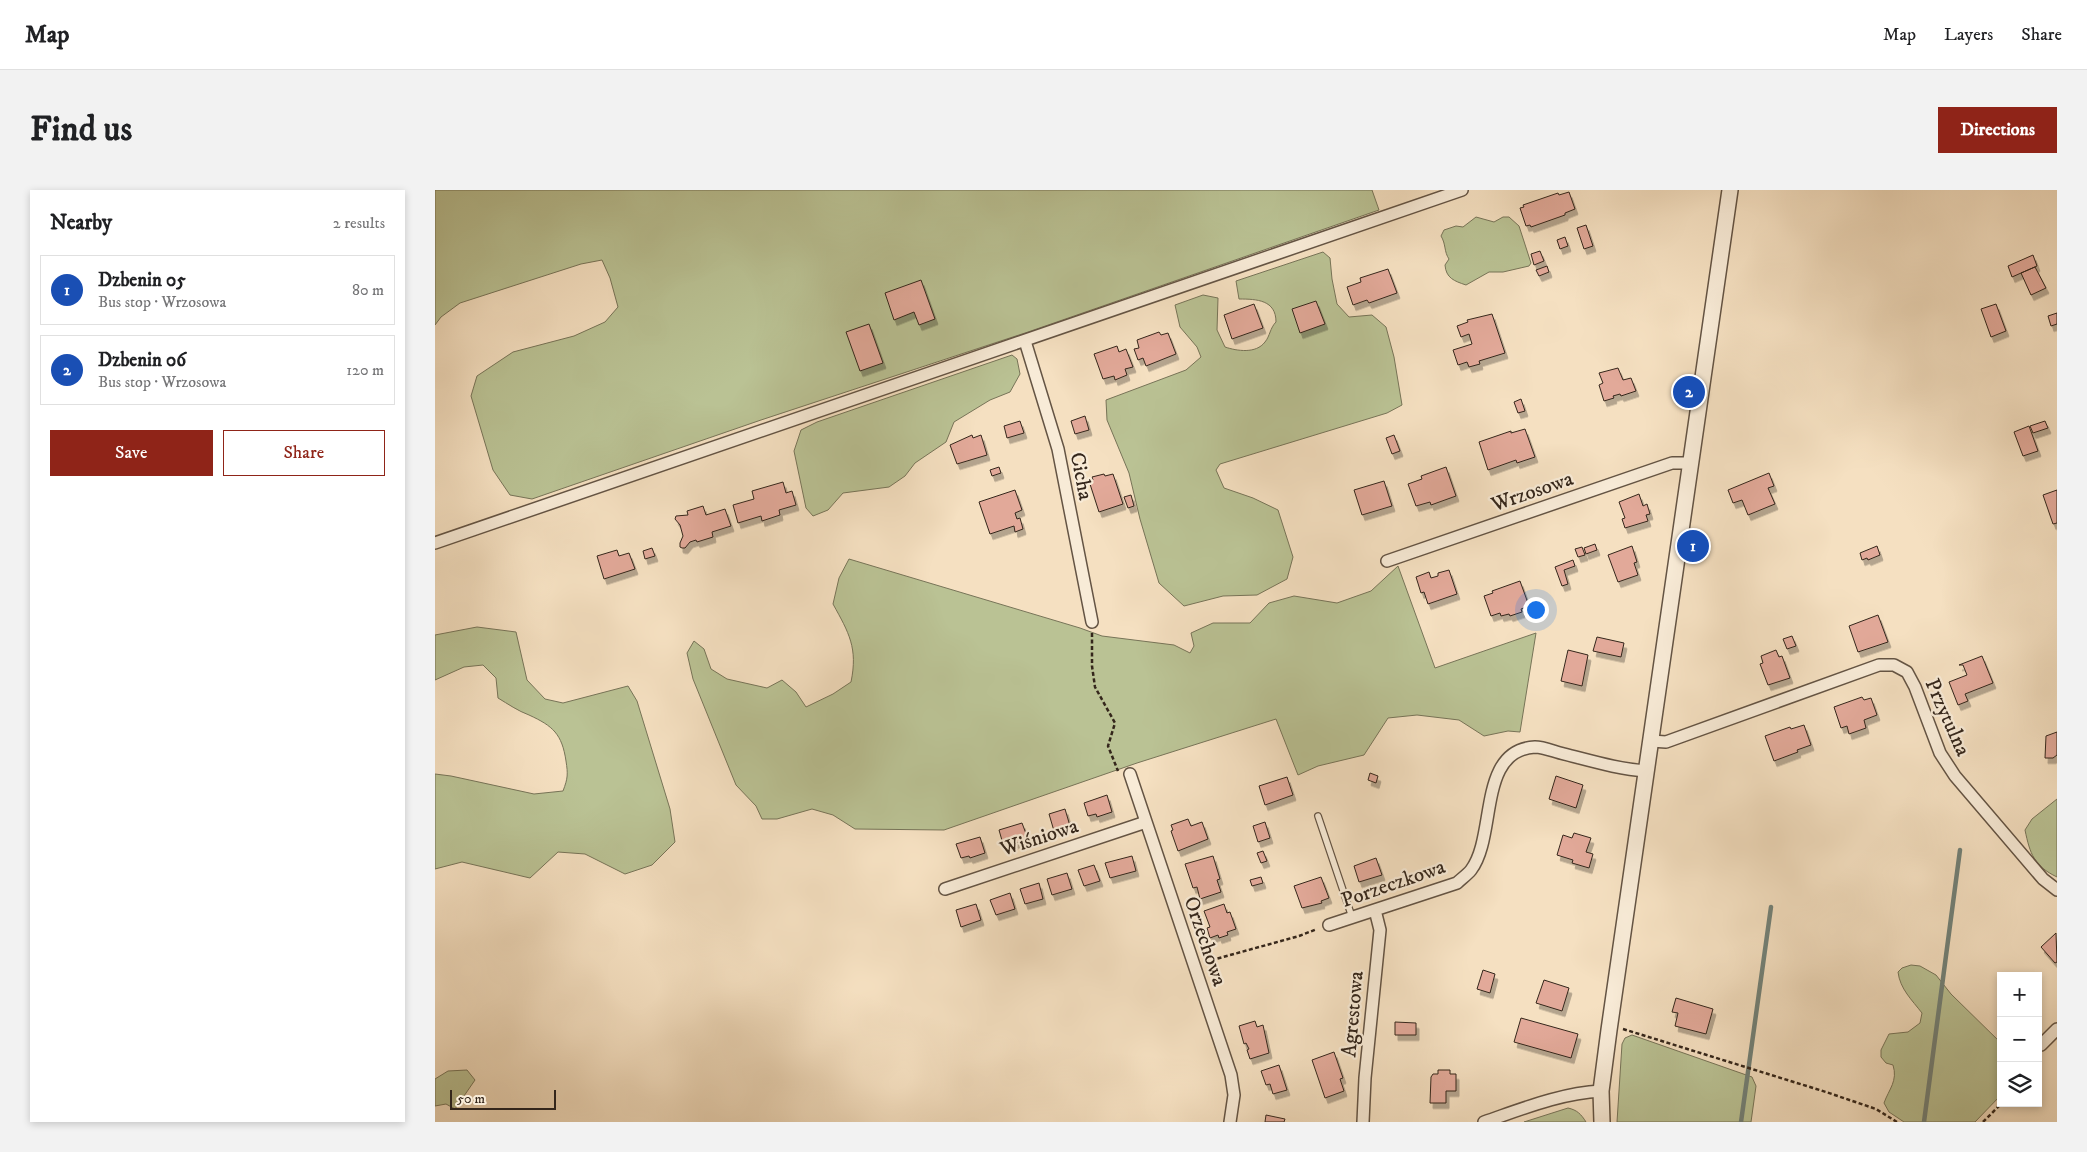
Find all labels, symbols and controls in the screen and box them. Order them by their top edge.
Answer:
text: Map [25,20,69,50]
text: Map [1883,24,1916,46]
text: Layers [1944,24,1993,46]
text: Share [2021,24,2062,46]
button: Directions [1938,107,2057,153]
text: Find us [30,108,132,152]
text: Nearby [50,210,112,236]
text: 2 results [333,213,385,233]
text: Dzbenin 05 [98,269,186,292]
text: 1 [64,280,70,300]
text: 80 m [352,280,384,300]
text: Bus stop · Wrzosowa [98,292,226,312]
text: Dzbenin 06 [98,349,186,372]
text: 2 [63,360,71,380]
text: 120 m [346,360,384,380]
text: Bus stop · Wrzosowa [98,372,226,392]
pin: 2 [1673,373,1705,411]
button: Save [50,430,213,476]
button: Share [223,430,385,476]
street label: Cicha [1064,450,1098,502]
street label: Wrzosowa [1487,466,1577,518]
pin: 1 [1677,527,1709,565]
your location [1523,597,1549,623]
street label: Przytulna [1919,675,1976,760]
street label: Wiśniowa [996,813,1082,863]
street label: Porzeczkowa [1338,854,1449,914]
street label: Orzechowa [1178,893,1233,990]
street label: Agrestowa [1336,970,1370,1058]
map controls [1997,972,2042,1107]
button: + [1997,972,2042,1017]
button: − [1997,1017,2042,1062]
button: layers [1997,1062,2042,1107]
scale bar [450,1087,556,1110]
text: 50 m [457,1090,485,1108]

